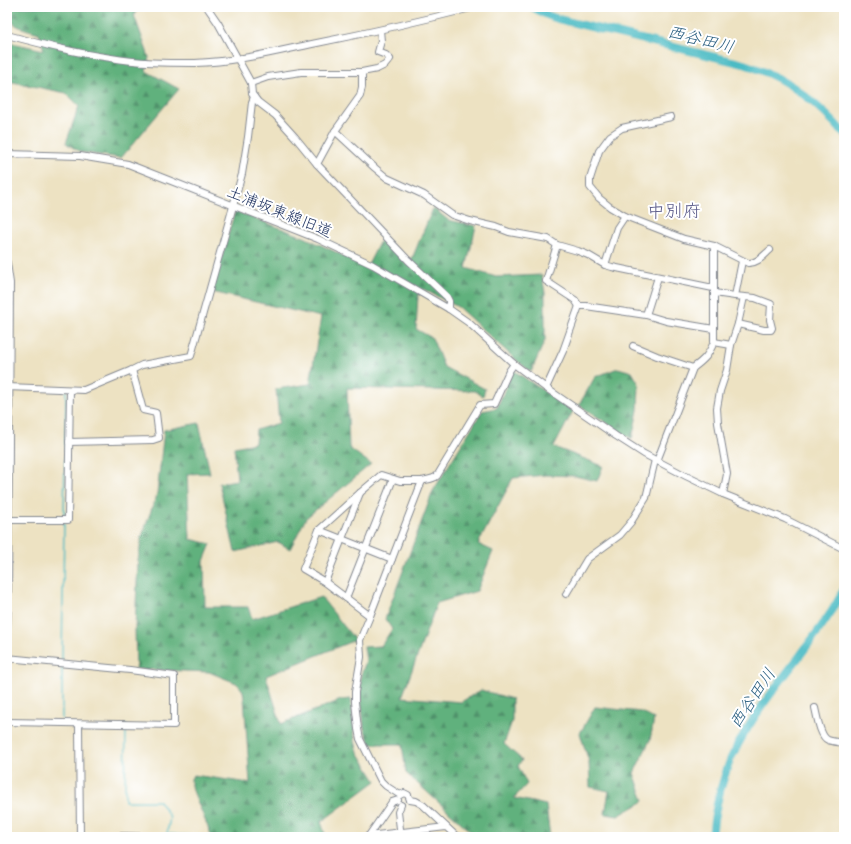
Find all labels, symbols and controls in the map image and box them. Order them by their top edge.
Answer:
water label: 西谷田川 [665,21,736,58]
street label: 土浦坂東線旧道 [224,182,335,242]
district label: 中別府 [647,200,701,222]
water label: 西谷田川 [725,664,780,732]

